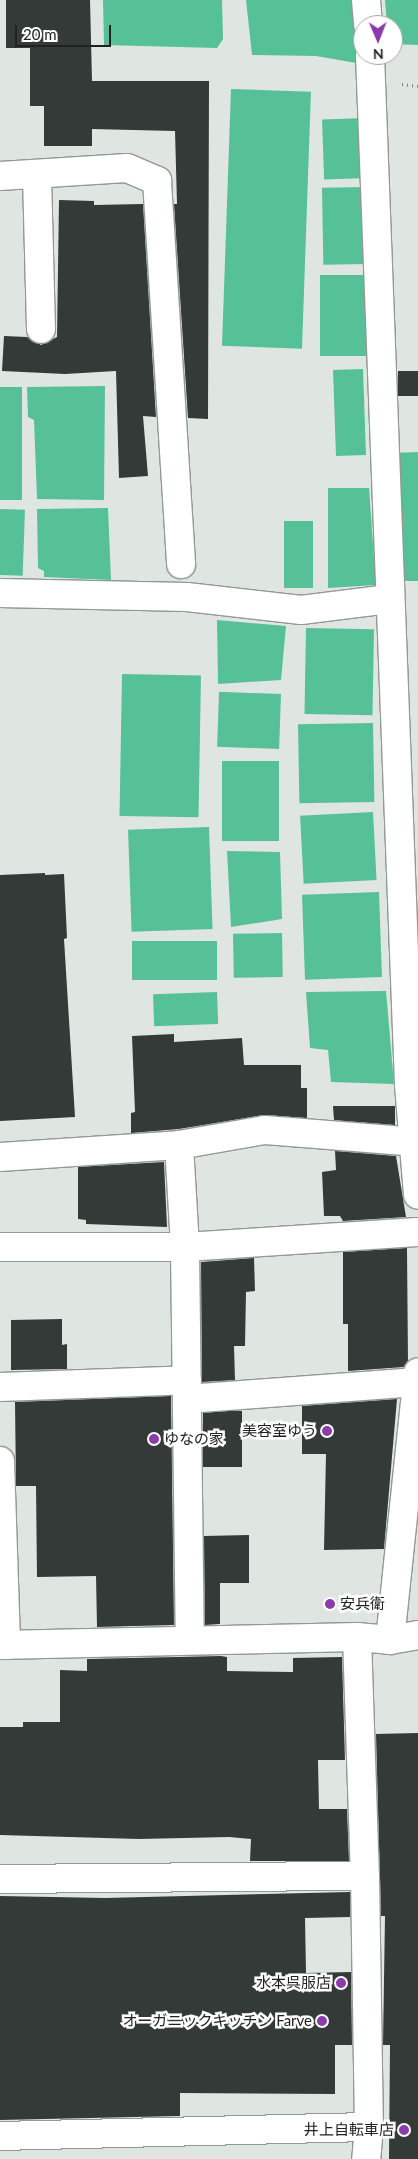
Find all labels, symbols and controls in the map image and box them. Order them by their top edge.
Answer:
scale bar [18,15,114,47]
north arrow [353,15,403,65]
text: 20 m [23,25,57,43]
text: N [373,46,384,63]
place label: 美容室ゆう [242,1422,317,1440]
marker: 美容室ゆう [321,1425,333,1437]
place label: ゆなの家 [164,1430,224,1448]
marker: ゆなの家 [148,1433,160,1445]
place label: 安兵衛 [340,1595,385,1613]
marker: 安兵衛 [324,1598,336,1610]
place label: 水本呉服店 [256,1974,331,1992]
marker: 水本呉服店 [335,1977,347,1989]
place label: オーガニックキッチン Farve [122,2012,312,2030]
marker: オーガニックキッチン Farve [316,2015,328,2027]
place label: 井上自転車店 [304,2121,394,2139]
marker: 井上自転車店 [398,2124,410,2136]

